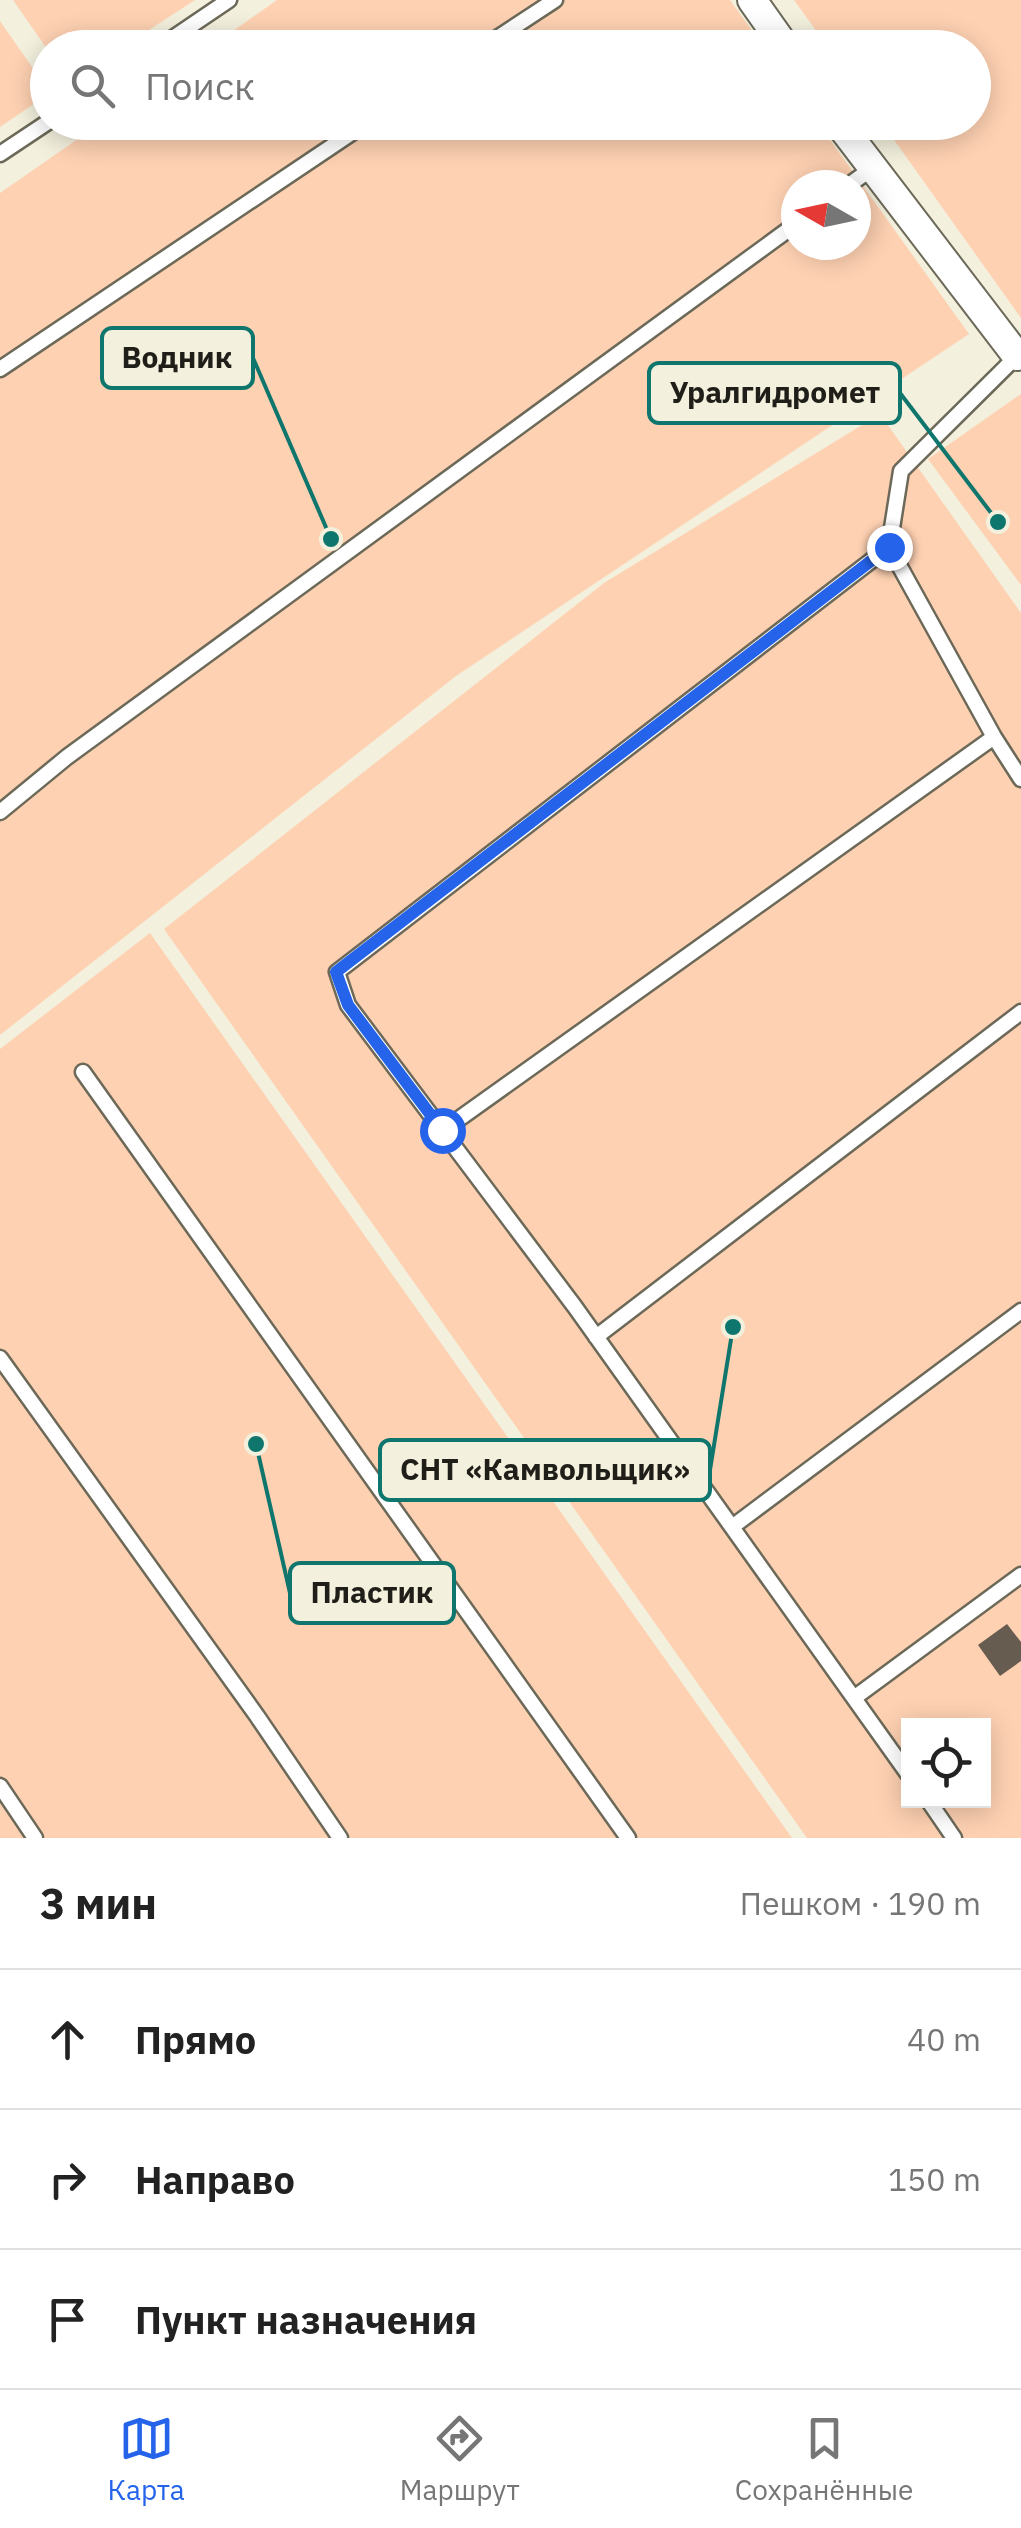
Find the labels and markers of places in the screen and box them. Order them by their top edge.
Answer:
callout: Водник [102,328,253,388]
callout: Уралгидромет [649,363,900,423]
callout: СНТ «Камвольщик» [380,1440,710,1500]
callout: Пластик [290,1563,454,1623]

